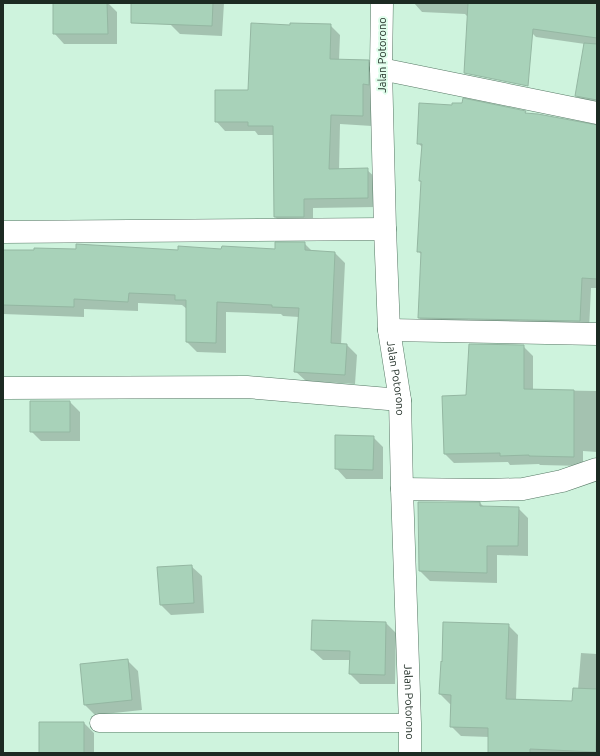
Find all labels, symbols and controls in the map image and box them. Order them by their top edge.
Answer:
street label: Jalan Potorono [376,17,388,93]
street label: Jalan Potorono [385,340,406,416]
street label: Jalan Potorono [402,664,416,740]

